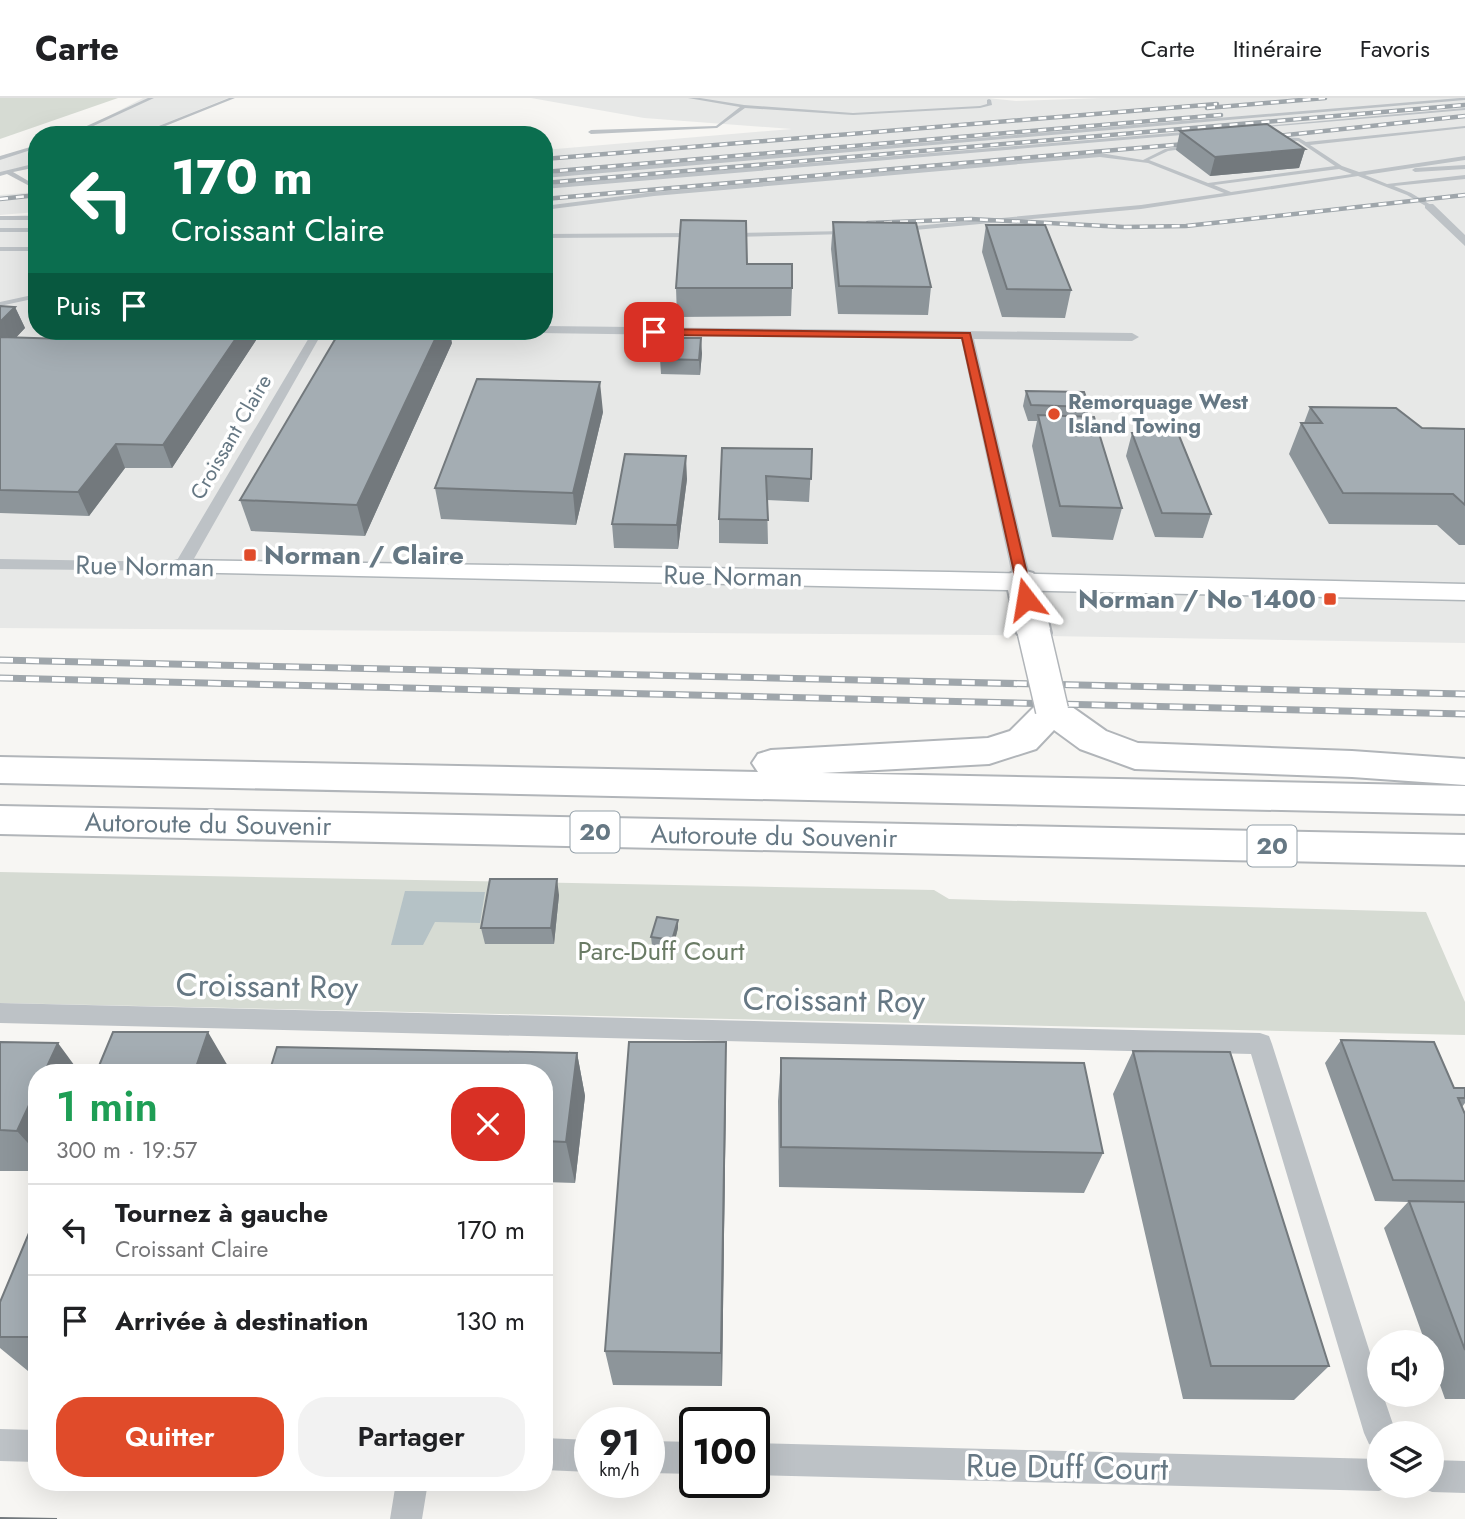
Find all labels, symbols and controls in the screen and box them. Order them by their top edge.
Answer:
text: Carte [35,25,119,72]
text: Carte [1140,31,1195,66]
text: Itinéraire [1233,31,1322,66]
text: Favoris [1360,31,1430,66]
text: 170 m [171,142,313,212]
icon: left [56,154,147,245]
text: Croissant Claire [171,207,384,253]
text: Puis [56,287,101,325]
icon: arrive [115,287,153,325]
pin [624,302,684,362]
icon: arrive [635,313,673,351]
street label: Croissant Claire [183,369,279,505]
place label: Remorquage West Island Towing [1068,387,1248,441]
marker: Remorquage West Island Towing [1046,406,1062,422]
place label: Norman / Claire [264,536,464,574]
street label: Rue Norman [75,546,215,586]
marker: Norman / Claire [242,547,258,563]
street label: Rue Norman [663,556,803,596]
position arrow [989,562,1063,636]
place label: Norman / No 1400 [1078,580,1316,618]
marker: Norman / No 1400 [1322,591,1338,607]
street label: Autoroute du Souvenir [84,803,332,845]
road number: 20 [570,812,620,852]
street label: Autoroute du Souvenir [650,815,898,857]
road number: 20 [1248,826,1296,866]
park label: Parc-Duff Court [577,932,745,970]
street label: Croissant Roy [175,961,360,1011]
street label: Croissant Roy [742,975,927,1025]
text: 1 min [56,1076,158,1137]
button: close [451,1087,525,1161]
text: 300 m · 19:57 [56,1133,197,1167]
text: Tournez à gauche [115,1194,328,1232]
icon: left [56,1211,94,1249]
text: 170 m [456,1211,525,1249]
text: Croissant Claire [115,1232,268,1266]
icon: arrive [56,1302,94,1340]
text: Arrivée à destination [115,1302,368,1340]
text: 130 m [455,1302,525,1340]
map controls [1367,1330,1444,1498]
button: sound [1367,1330,1444,1407]
button: Quitter [56,1397,284,1477]
button: Partager [298,1397,525,1477]
speed limit sign: 100 [679,1407,770,1498]
text: 91 [599,1418,640,1468]
button: layers [1367,1421,1444,1498]
street label: Rue Duff Court [966,1442,1169,1492]
text: km/h [599,1457,640,1483]

